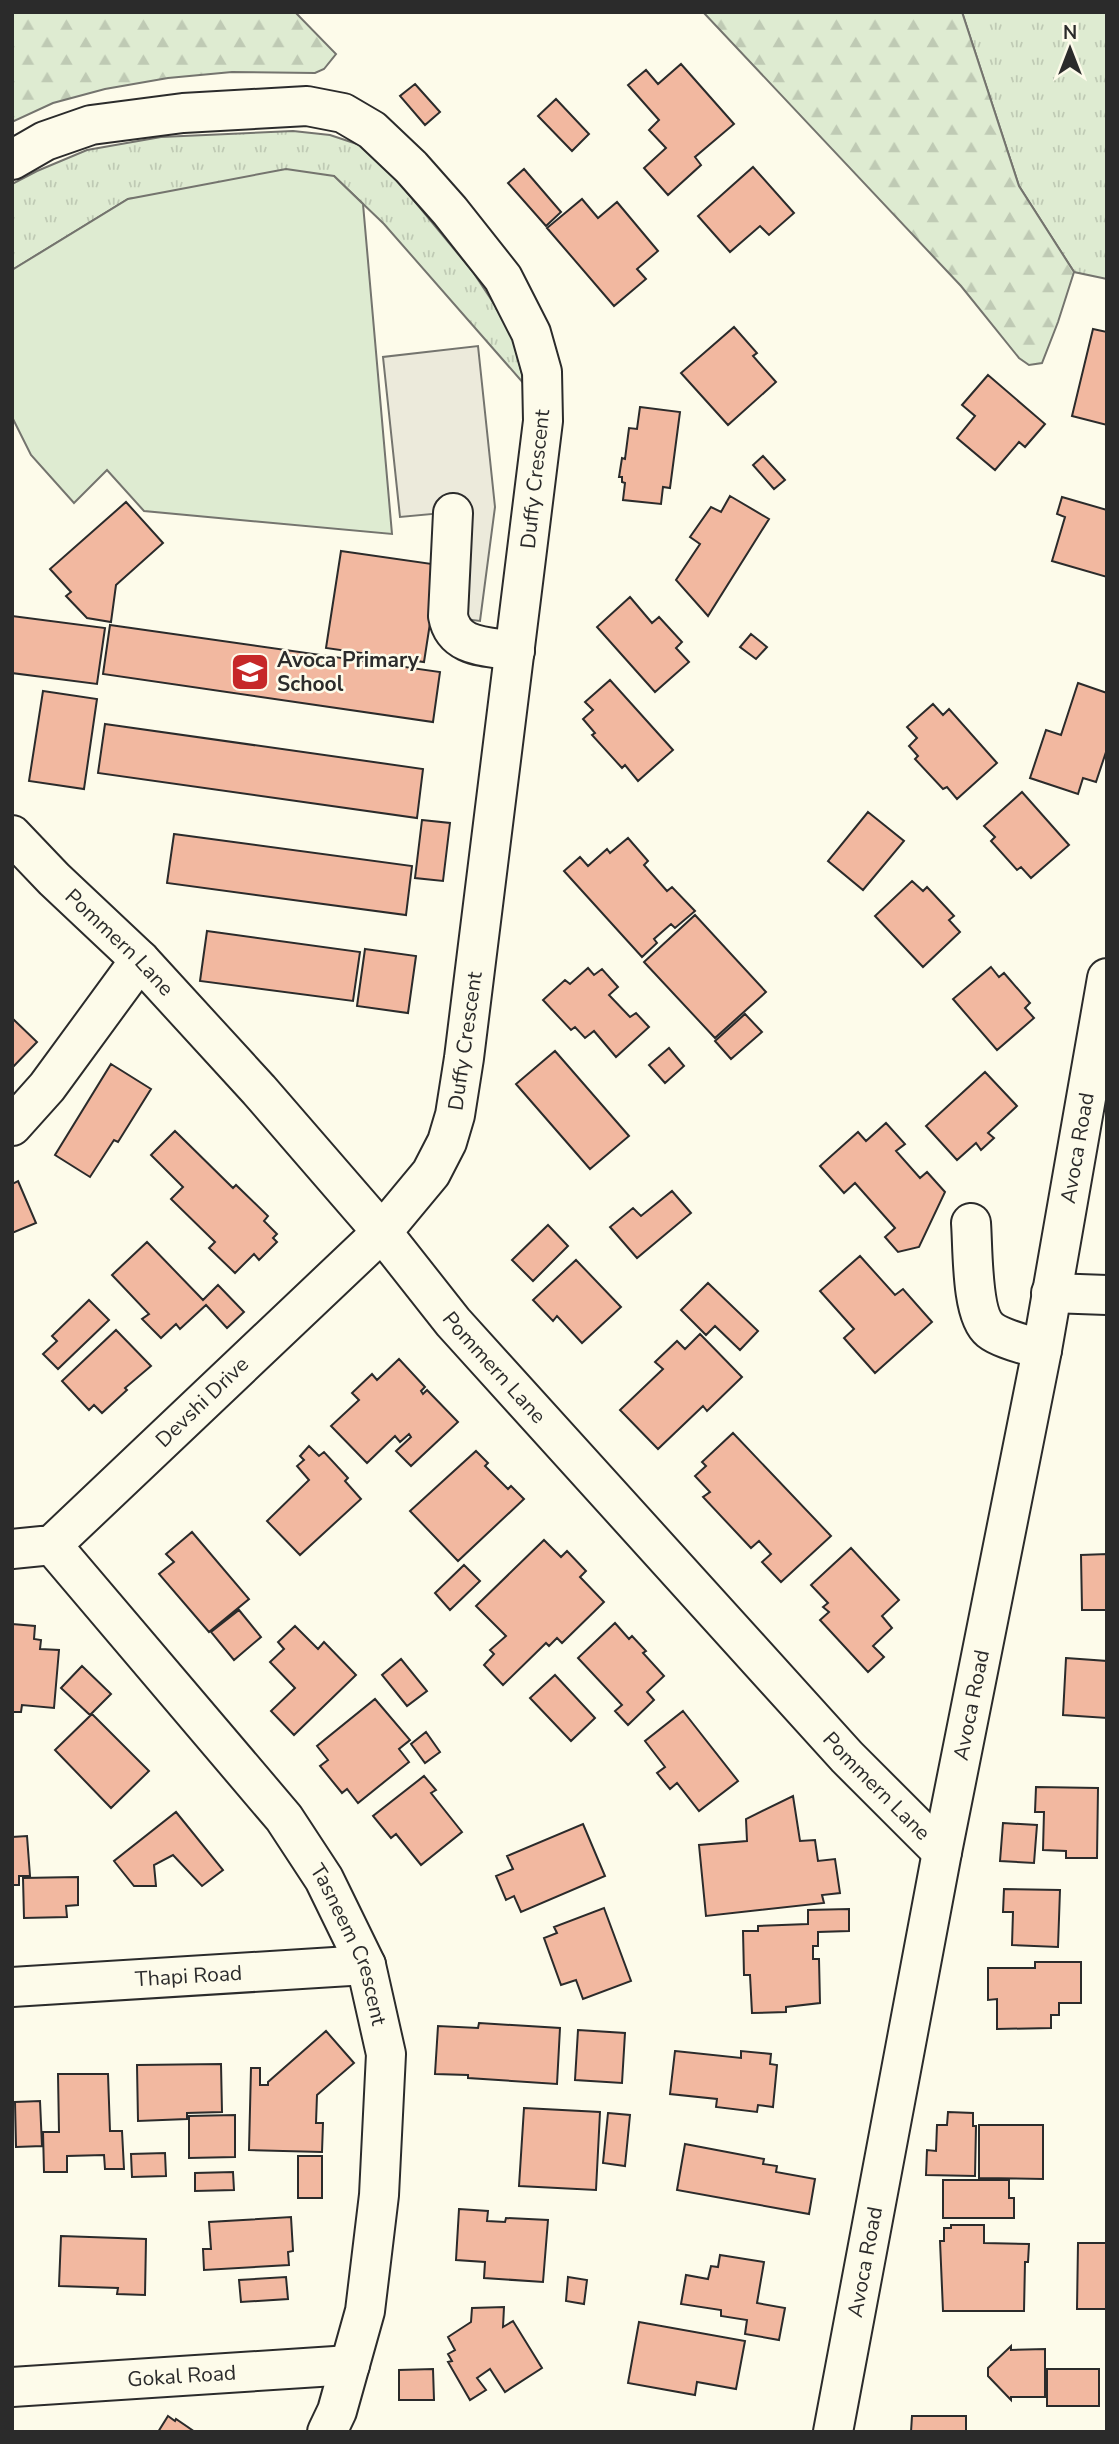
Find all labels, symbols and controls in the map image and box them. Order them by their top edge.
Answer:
north arrow [1035,14,1105,84]
text: N [1063,20,1077,46]
street label: Duffy Crescent [514,407,556,550]
place label: Avoca Primary School [277,646,420,698]
school or university icon: Avoca Primary School [229,651,271,693]
street label: Pommern Lane [59,883,180,1002]
street label: Duffy Crescent [441,969,489,1112]
street label: Avoca Road [1054,1090,1101,1206]
street label: Pommern Lane [436,1306,552,1430]
street label: Devshi Drive [149,1350,255,1454]
street label: Avoca Road [947,1647,996,1763]
street label: Pommern Lane [817,1726,936,1846]
street label: Tasneem Crescent [304,1858,393,2029]
street label: Thapi Road [134,1959,243,1993]
street label: Avoca Road [841,2204,889,2320]
street label: Gokal Road [126,2358,237,2393]

